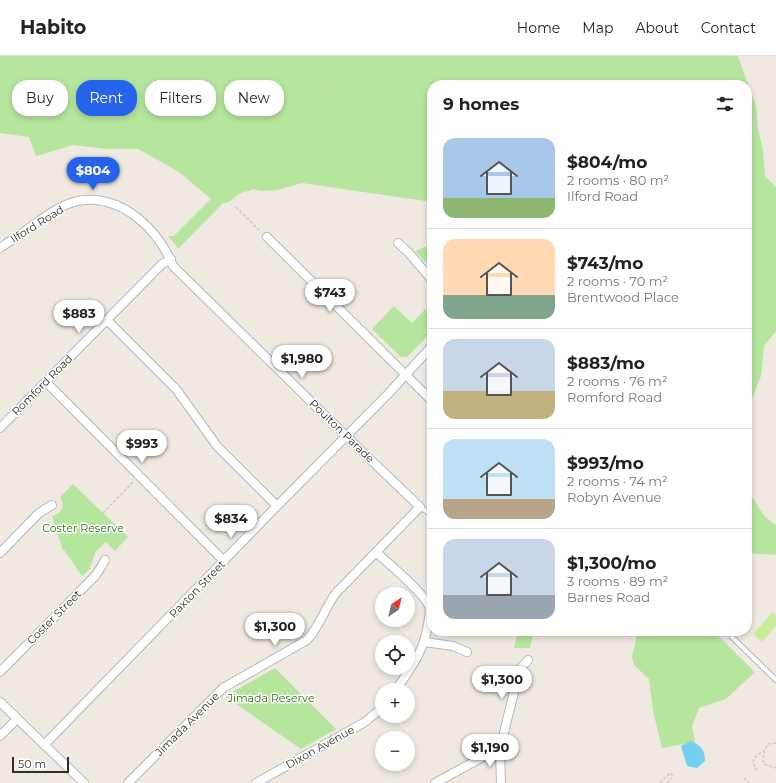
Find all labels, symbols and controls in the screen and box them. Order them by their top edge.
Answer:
text: Habito [20,16,86,39]
text: Home [517,19,560,37]
text: Map [582,19,613,37]
text: About [635,19,679,37]
text: Contact [701,19,756,37]
chip: Buy [12,80,68,116]
chip: Rent [76,80,137,116]
chip: Filters [145,80,216,116]
chip: New [224,80,284,116]
icon: filters [714,93,736,115]
text: 9 homes [443,94,519,114]
text: $804/mo [567,152,647,172]
icon: home [475,154,523,202]
pin: $804 [69,157,117,191]
text: $804 [76,162,110,178]
text: 2 rooms · 80 m² [567,172,669,188]
text: Ilford Road [567,188,638,204]
street label: Ilford Road [8,202,66,246]
text: $743/mo [567,253,643,273]
icon: home [475,255,523,303]
text: 2 rooms · 70 m² [567,273,668,289]
pin: $743 [306,279,354,313]
text: $743 [314,284,346,300]
text: Brentwood Place [567,289,679,305]
pin: $883 [55,300,103,334]
text: $883 [62,305,96,321]
pin: $1,980 [269,345,335,379]
text: $1,980 [281,350,323,366]
street label: Romford Road [9,352,75,418]
text: $883/mo [567,353,645,373]
icon: home [475,355,523,403]
text: 2 rooms · 76 m² [567,373,667,389]
text: Romford Road [567,389,662,405]
street label: Poulton Parade [307,396,378,466]
pin: $993 [118,430,166,464]
text: $993 [126,435,158,451]
text: $993/mo [567,453,644,473]
icon: home [475,455,523,503]
text: 2 rooms · 74 m² [567,473,668,489]
text: Robyn Avenue [567,489,661,505]
pin: $834 [207,505,255,539]
text: $834 [214,510,248,526]
park label: Coster Reserve [42,521,124,535]
text: $1,300/mo [567,553,656,573]
icon: home [475,555,523,603]
street label: Paxton Street [166,557,228,621]
text: 3 rooms · 89 m² [567,573,668,589]
street label: Coster Street [24,586,85,647]
north arrow [375,587,415,627]
map controls [375,587,415,771]
text: Barnes Road [567,589,650,605]
pin: $1,300 [242,613,308,647]
text: $1,300 [254,618,296,634]
button: locate [375,635,415,675]
pin: $1,300 [469,666,535,700]
text: $1,300 [481,671,523,687]
button: + [375,683,415,723]
street label: Jimada Avenue [151,689,222,760]
park label: Jimada Reserve [226,691,315,705]
street label: Dixon Avenue [283,722,357,772]
button: − [375,731,415,771]
pin: $1,190 [457,734,523,768]
text: $1,190 [471,739,509,755]
scale bar [12,755,69,774]
text: 50 m [18,757,46,771]

